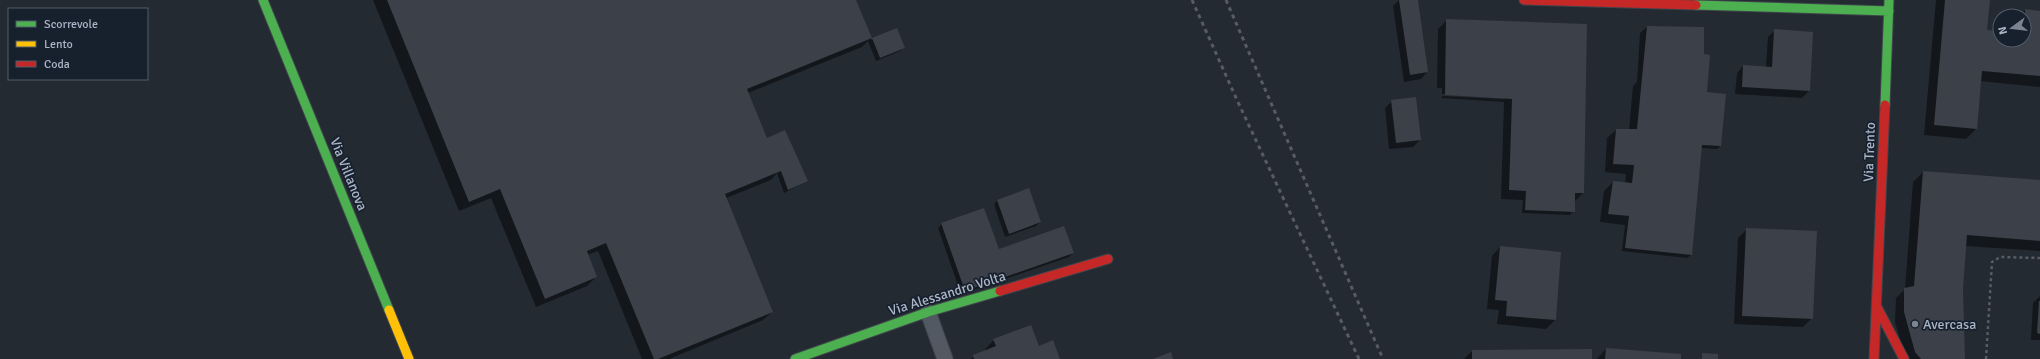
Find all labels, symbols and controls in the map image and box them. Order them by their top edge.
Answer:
legend [8,8,148,80]
north arrow [1992,8,2032,48]
text: Scorrevole [44,17,98,32]
text: N [1996,25,2010,36]
text: Lento [44,37,73,52]
text: Coda [44,57,70,72]
street label: Via Trento [1860,122,1879,182]
street label: Via Villanova [326,135,371,213]
street label: Via Alessandro Volta [887,268,1008,319]
place label: Avercasa [1923,316,1976,333]
marker: Avercasa [1910,319,1920,329]

